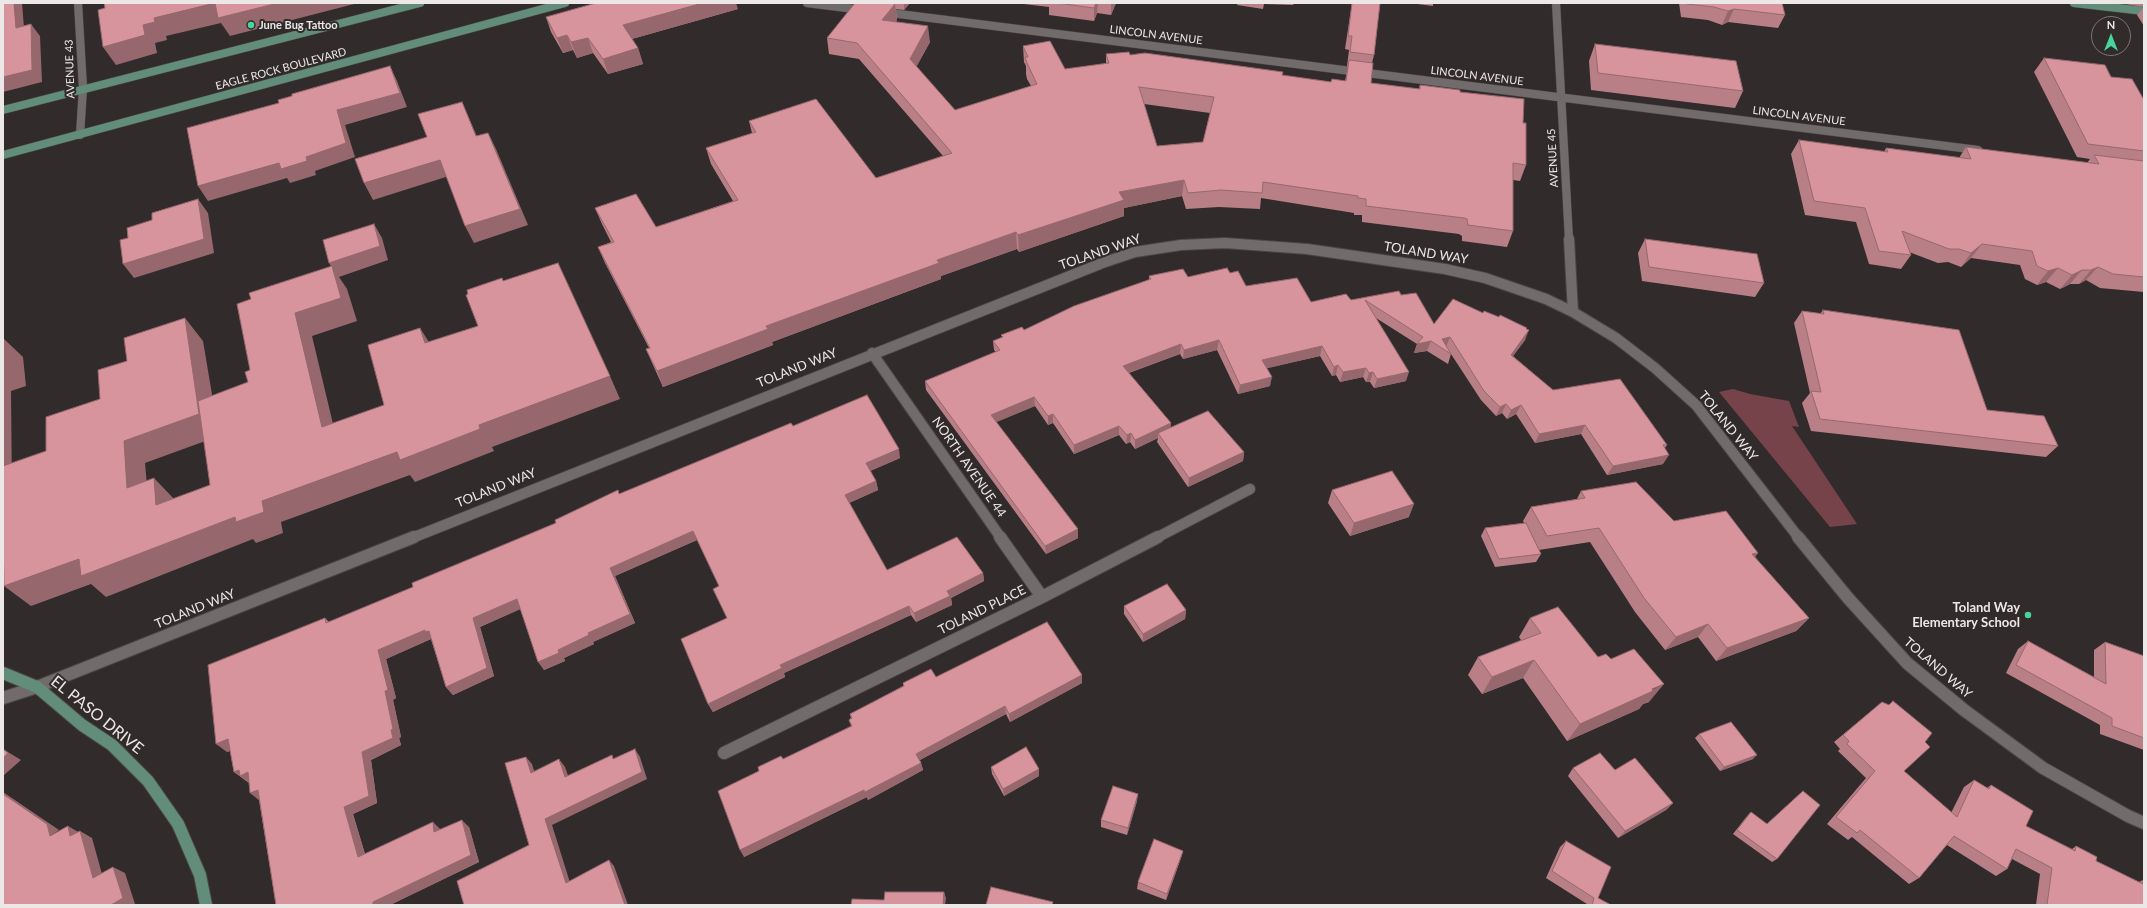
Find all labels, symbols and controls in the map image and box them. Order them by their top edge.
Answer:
north arrow [2091,16,2131,56]
place label: June Bug Tattoo [259,18,338,32]
text: N [2107,18,2115,31]
marker: June Bug Tattoo [246,20,256,30]
street label: LINCOLN AVENUE [1109,23,1203,47]
street label: AVENUE 43 [62,39,78,99]
street label: EAGLE ROCK BOULEVARD [214,45,348,93]
street label: LINCOLN AVENUE [1430,64,1524,88]
street label: LINCOLN AVENUE [1752,104,1846,128]
street label: AVENUE 45 [1545,128,1561,188]
street label: TOLAND WAY [1057,231,1143,273]
street label: TOLAND WAY [1383,239,1469,267]
street label: TOLAND WAY [755,345,839,391]
street label: TOLAND WAY [1695,388,1761,464]
street label: NORTH AVENUE 44 [929,414,1009,520]
street label: TOLAND WAY [454,465,538,511]
street label: TOLAND PLACE [936,582,1028,638]
street label: TOLAND WAY [153,586,237,632]
place label: Toland Way Elementary School [1912,600,2020,631]
marker: Toland Way Elementary School [2023,610,2033,620]
street label: TOLAND WAY [1901,634,1975,702]
street label: EL PASO DRIVE [47,672,147,758]

